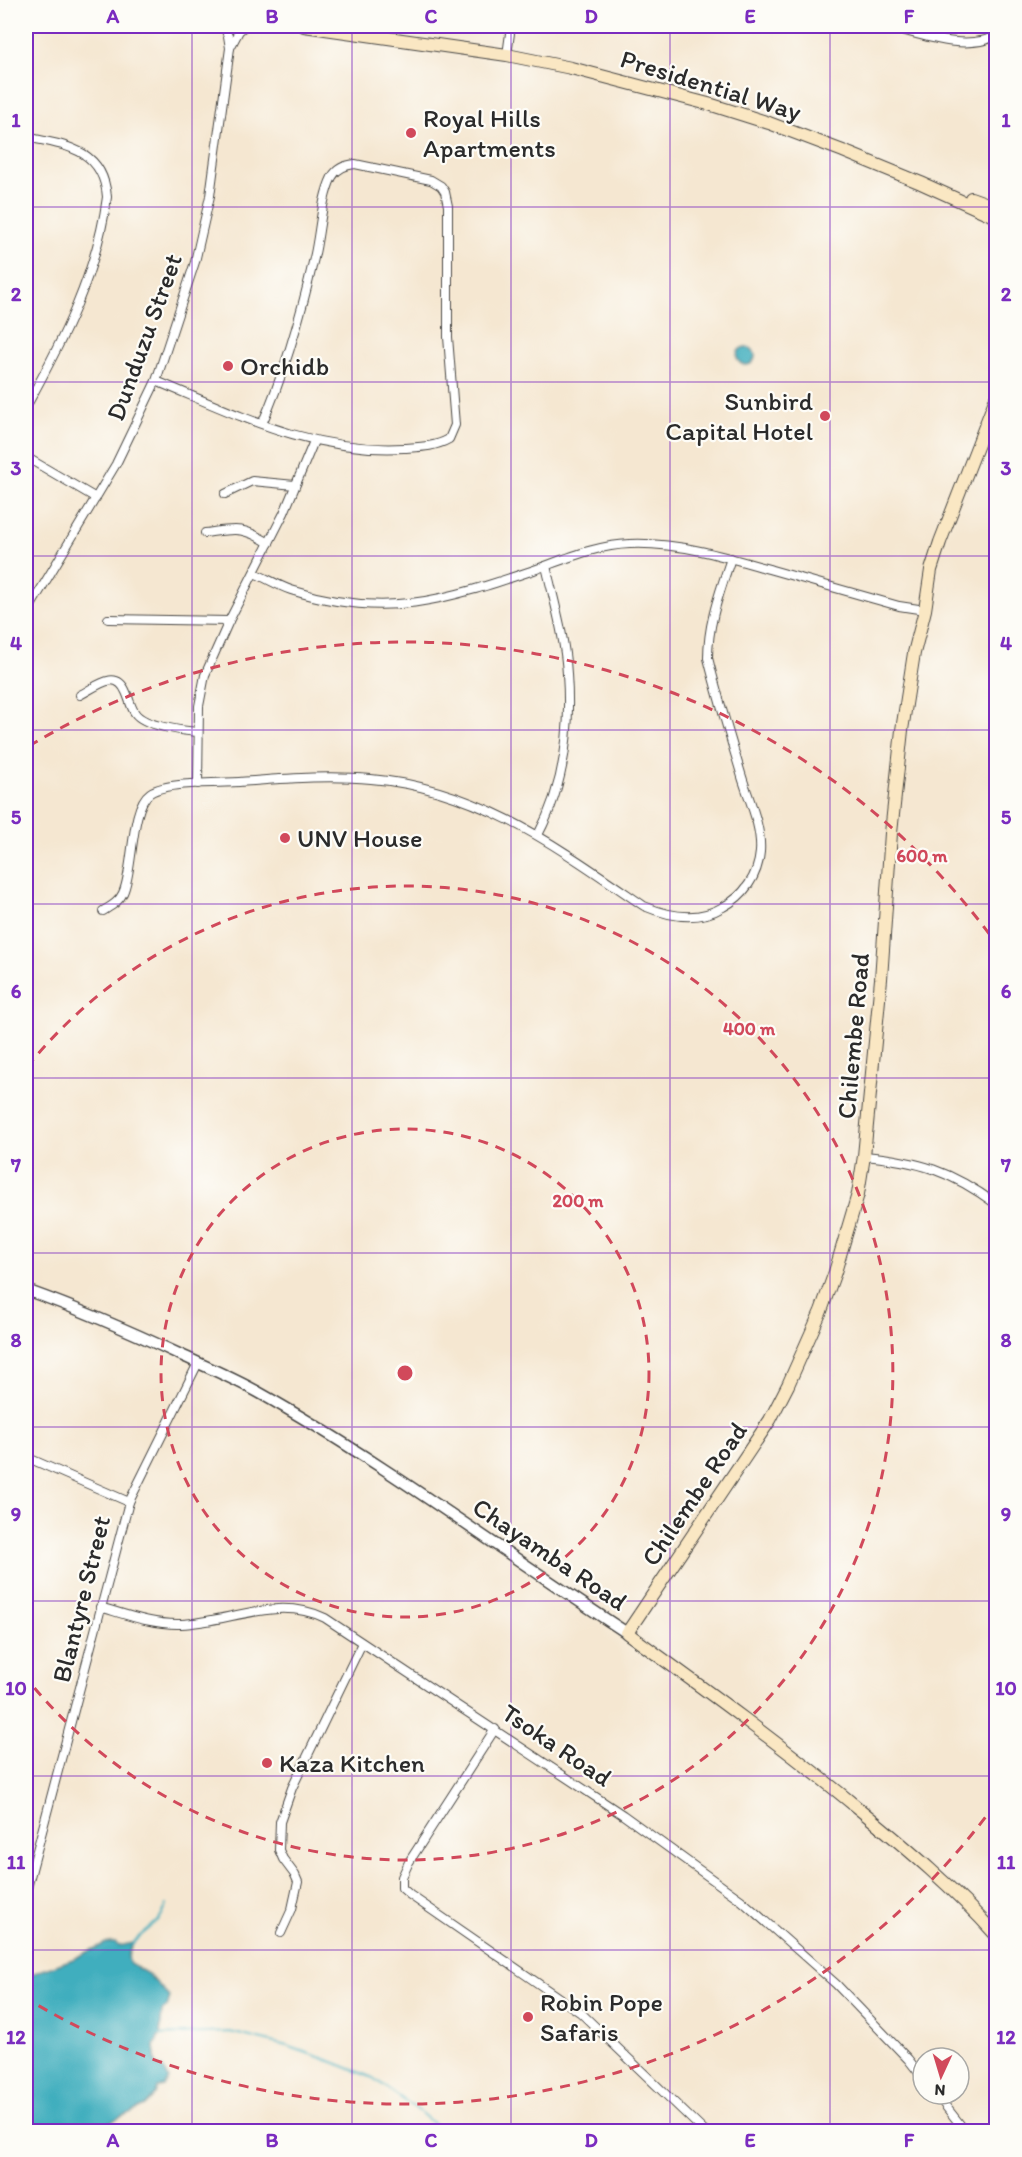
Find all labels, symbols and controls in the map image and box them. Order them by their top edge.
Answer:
text: A [106,4,120,28]
text: B [266,4,279,28]
text: C [425,4,438,28]
text: D [584,4,598,28]
text: E [744,4,756,28]
text: F [904,4,915,28]
street label: Presidential Way [617,42,805,128]
place label: Royal Hills Apartments [423,102,556,164]
text: 1 [11,108,21,132]
text: 1 [1001,108,1011,132]
marker: Royal Hills Apartments [404,126,418,140]
street label: Dunduzu Street [99,249,189,425]
text: 2 [11,282,22,306]
text: 2 [1001,282,1012,306]
place label: Orchidb [240,350,329,382]
marker: Orchidb [221,359,235,373]
place label: Sunbird Capital Hotel [665,385,814,447]
marker: Sunbird Capital Hotel [818,409,832,423]
text: 3 [11,456,22,480]
text: 3 [1001,456,1012,480]
text: 4 [10,631,22,655]
text: 4 [1000,631,1012,655]
text: 5 [11,805,22,829]
text: 5 [1001,805,1012,829]
place label: UNV House [297,822,423,854]
marker: UNV House [278,831,292,845]
text: 600 m [897,845,948,867]
street label: Chilembe Road [830,952,876,1120]
text: 6 [11,979,22,1003]
text: 6 [1001,979,1012,1003]
text: 400 m [723,1018,776,1040]
text: 7 [10,1153,21,1177]
text: 7 [1000,1153,1011,1177]
text: 200 m [553,1190,604,1212]
text: 8 [11,1328,22,1352]
text: 8 [1001,1328,1012,1352]
centre of rings [395,1363,415,1383]
street label: Chilembe Road [634,1416,754,1572]
street label: Chayamba Road [467,1491,633,1618]
text: 9 [11,1502,21,1526]
text: 9 [1001,1502,1011,1526]
street label: Blantyre Street [45,1512,117,1686]
text: 10 [5,1676,27,1700]
text: 10 [995,1676,1017,1700]
street label: Tsoka Road [496,1697,618,1793]
place label: Kaza Kitchen [279,1747,425,1779]
marker: Kaza Kitchen [260,1756,274,1770]
text: 11 [7,1850,26,1874]
text: 11 [997,1850,1016,1874]
place label: Robin Pope Safaris [540,1986,663,2048]
marker: Robin Pope Safaris [521,2010,535,2024]
text: 12 [6,2025,26,2049]
text: 12 [996,2025,1016,2049]
north arrow [911,2046,971,2106]
text: N [934,2081,946,2100]
text: A [106,2128,120,2152]
text: B [266,2128,279,2152]
text: C [425,2128,438,2152]
text: D [584,2128,598,2152]
text: E [744,2128,756,2152]
text: F [904,2128,915,2152]

